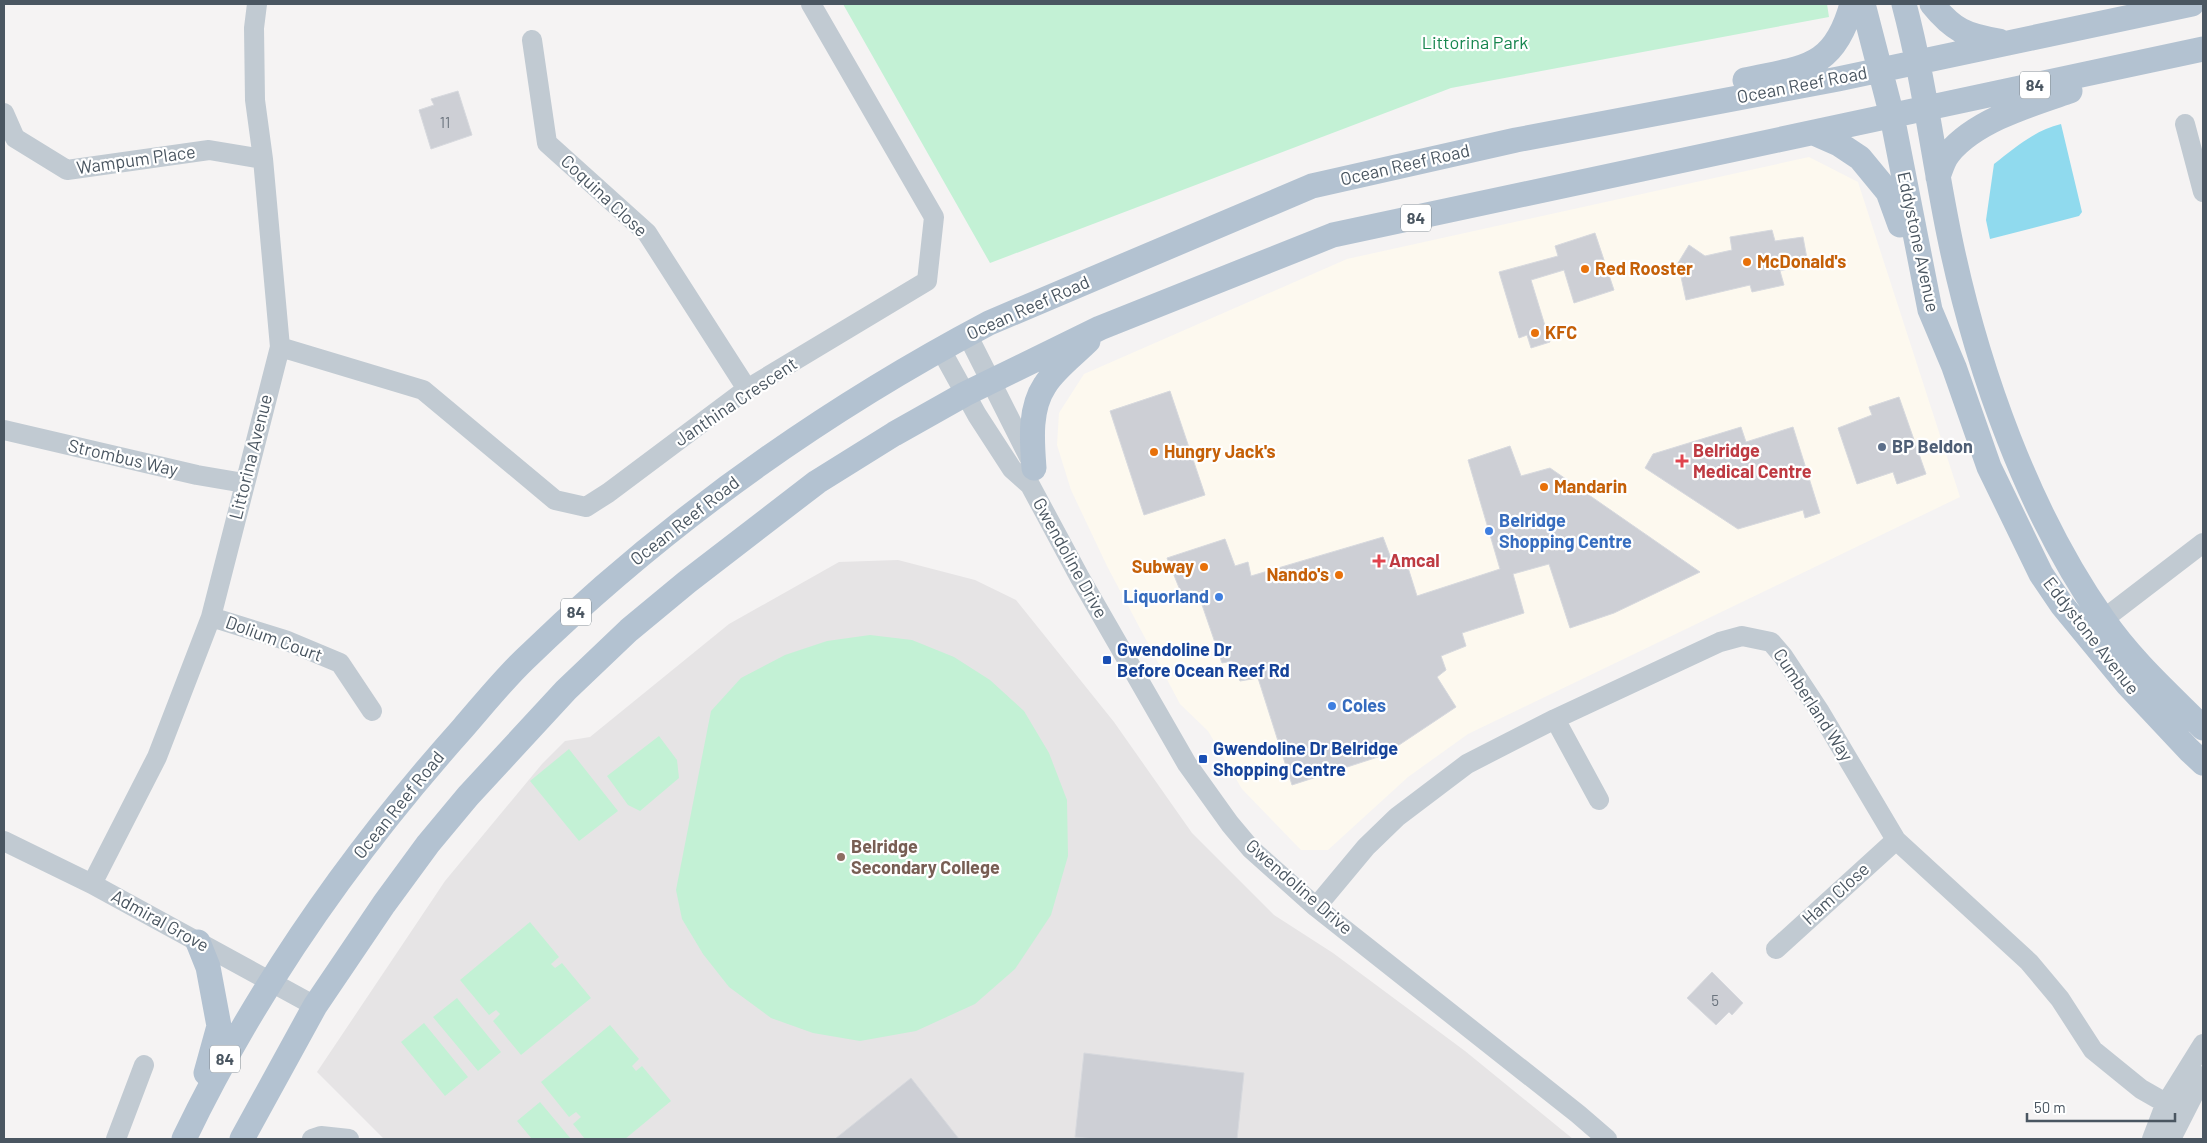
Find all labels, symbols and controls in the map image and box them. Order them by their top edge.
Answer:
park label: Littorina Park [1422,31,1528,53]
street label: Ocean Reef Road [1735,61,1869,107]
road number: 84 [2020,72,2050,98]
house number: 11 [440,113,450,131]
street label: Ocean Reef Road [1338,138,1472,190]
street label: Wampum Place [75,140,197,178]
street label: Coquina Close [557,150,653,241]
street label: Eddystone Avenue [1893,170,1945,314]
road number: 84 [1401,204,1431,232]
place label: McDonald's [1757,250,1846,272]
marker: McDonald's [1741,256,1753,268]
place label: Red Rooster [1595,257,1693,279]
marker: Red Rooster [1579,263,1591,275]
street label: Ocean Reef Road [963,270,1093,344]
place label: KFC [1545,321,1577,343]
marker: KFC [1529,327,1541,339]
street label: Janthina Crescent [670,352,801,450]
street label: Littorina Avenue [224,392,276,522]
street label: Strombus Way [66,434,180,480]
place label: BP Beldon [1892,435,1973,457]
place label: Belridge Medical Centre [1693,439,1812,482]
place label: Hungry Jack's [1164,440,1276,462]
marker: BP Beldon [1876,441,1888,453]
marker: Hungry Jack's [1148,446,1160,458]
marker: Belridge Medical Centre [1675,454,1689,468]
street label: Ocean Reef Road [625,471,743,570]
place label: Mandarin [1554,475,1627,497]
marker: Mandarin [1538,481,1550,493]
street label: Gwendoline Drive [1029,494,1113,622]
place label: Belridge Shopping Centre [1499,509,1632,552]
marker: Belridge Shopping Centre [1483,525,1495,537]
place label: Amcal [1389,549,1440,571]
place label: Subway [1132,555,1194,577]
marker: Amcal [1373,555,1385,567]
marker: Subway [1198,561,1210,573]
place label: Nando's [1266,563,1329,585]
marker: Nando's [1333,569,1345,581]
street label: Eddystone Avenue [2039,572,2144,698]
place label: Liquorland [1123,585,1209,607]
marker: Liquorland [1213,591,1225,603]
road number: 84 [561,598,591,626]
street label: Dolium Court [223,610,326,666]
place label: Gwendoline Dr Before Ocean Reef Rd [1117,638,1290,681]
street label: Cumberland Way [1769,644,1858,765]
marker: Gwendoline Dr Before Ocean Reef Rd [1101,654,1113,666]
place label: Coles [1342,694,1386,716]
marker: Coles [1326,700,1338,712]
place label: Gwendoline Dr Belridge Shopping Centre [1213,737,1398,780]
street label: Ocean Reef Road [348,746,448,863]
marker: Gwendoline Dr Belridge Shopping Centre [1197,753,1209,765]
street label: Gwendoline Drive [1242,834,1357,939]
place label: Belridge Secondary College [851,835,1000,878]
marker: Belridge Secondary College [835,851,847,863]
street label: Ham Close [1797,857,1873,929]
street label: Admiral Grove [108,884,213,956]
house number: 5 [1711,991,1719,1009]
road number: 84 [210,1046,240,1072]
scale bar [2027,1090,2174,1122]
text: 50 m [2034,1098,2066,1116]

